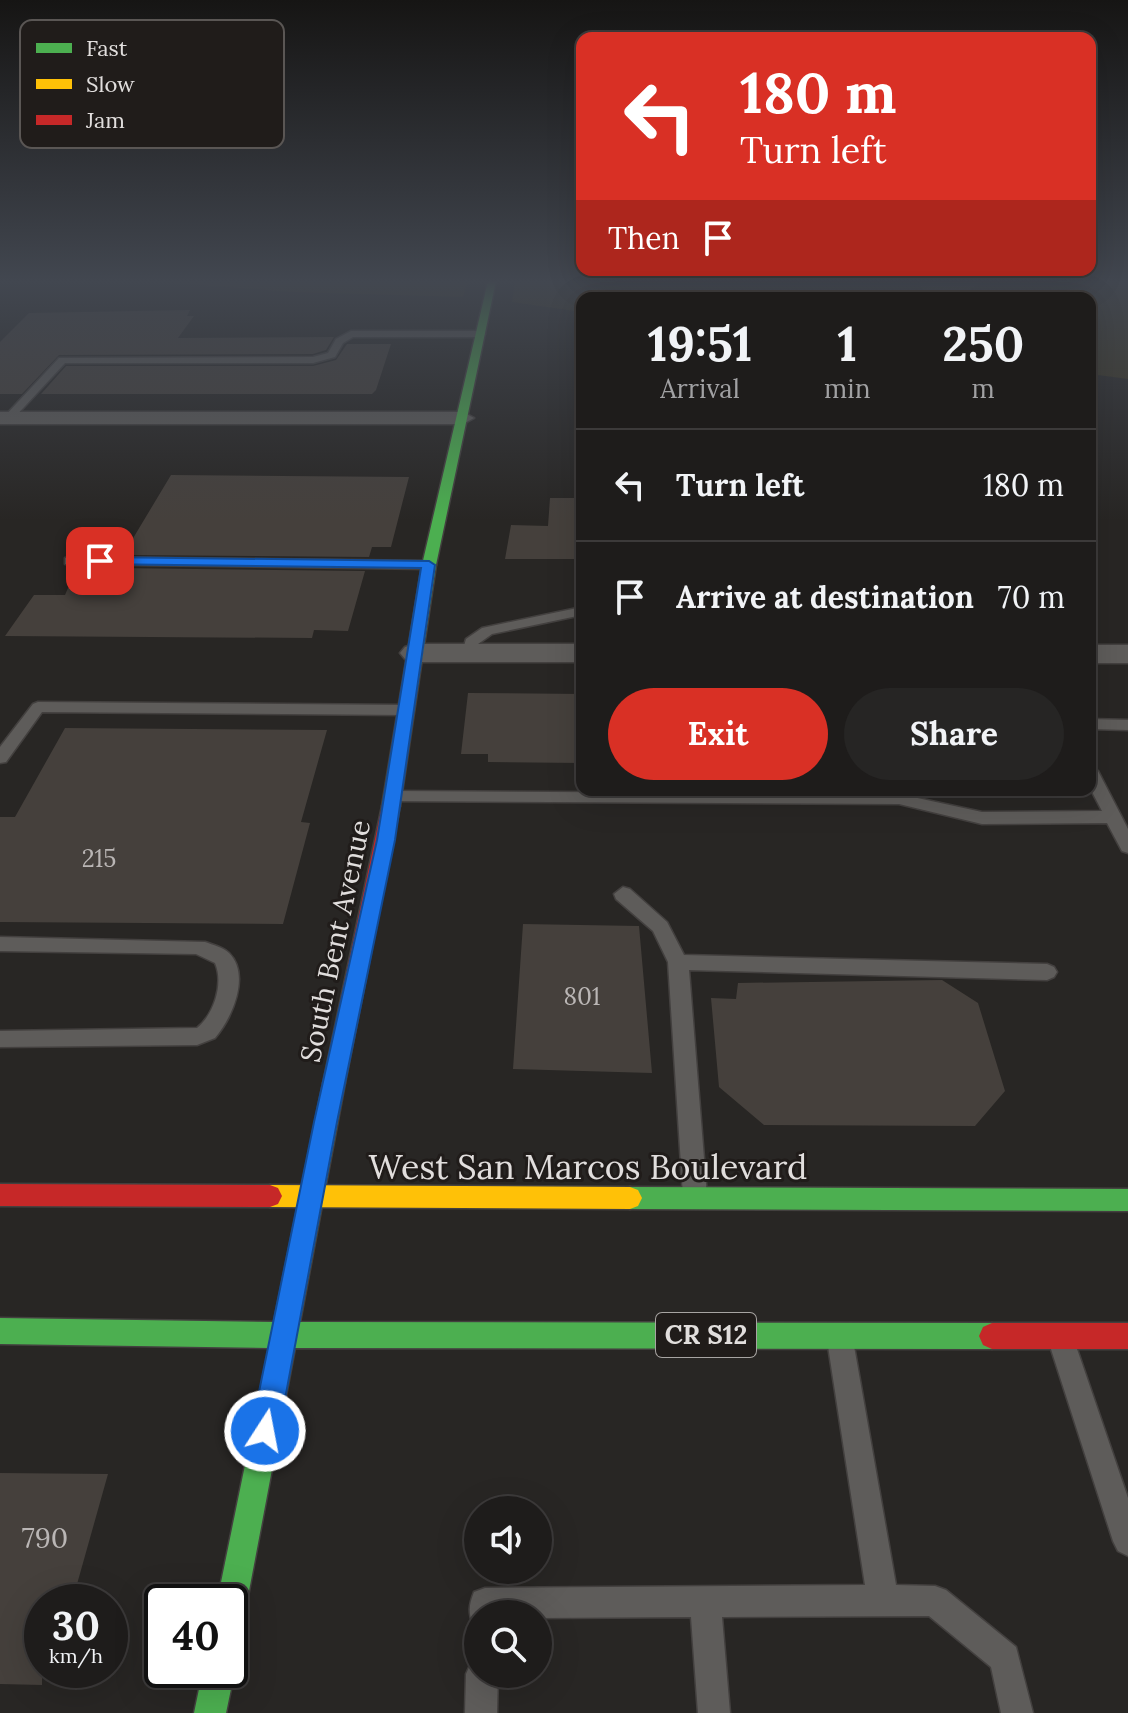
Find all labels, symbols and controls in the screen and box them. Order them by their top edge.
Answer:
legend [20,20,284,148]
text: Fast [86,34,128,62]
text: 180 m [740,57,897,128]
icon: left [608,64,712,168]
text: Slow [86,70,135,98]
text: Jam [85,106,125,134]
text: Turn left [740,127,887,173]
icon: arrive [696,216,740,260]
text: Then [608,219,680,257]
text: 19:51 [648,313,752,374]
text: 1 [838,313,857,374]
text: 250 [942,313,1024,374]
text: Arrival [660,372,740,405]
text: min [824,372,870,405]
text: m [972,372,995,405]
icon: left [608,463,652,507]
text: Turn left [676,466,804,504]
text: 180 m [983,466,1064,504]
pin [66,527,134,595]
icon: arrive [78,539,122,583]
icon: arrive [608,575,652,619]
text: Arrive at destination [676,578,974,616]
text: 70 m [998,578,1065,616]
button: Exit [608,688,828,780]
button: Share [844,688,1064,780]
street label: South Bent Avenue [292,817,378,1065]
house number: 215 [82,843,116,874]
house number: 801 [563,981,601,1012]
street label: West San Marcos Boulevard [369,1145,807,1188]
road number: CR S12 [656,1313,756,1357]
position arrow [223,1389,307,1473]
map controls [464,1496,552,1688]
button: sound [464,1496,552,1584]
house number: 790 [22,1520,68,1556]
speed limit sign: 40 [144,1584,248,1688]
text: 30 [52,1600,100,1651]
button: search [464,1600,552,1688]
text: km/h [49,1643,103,1668]

